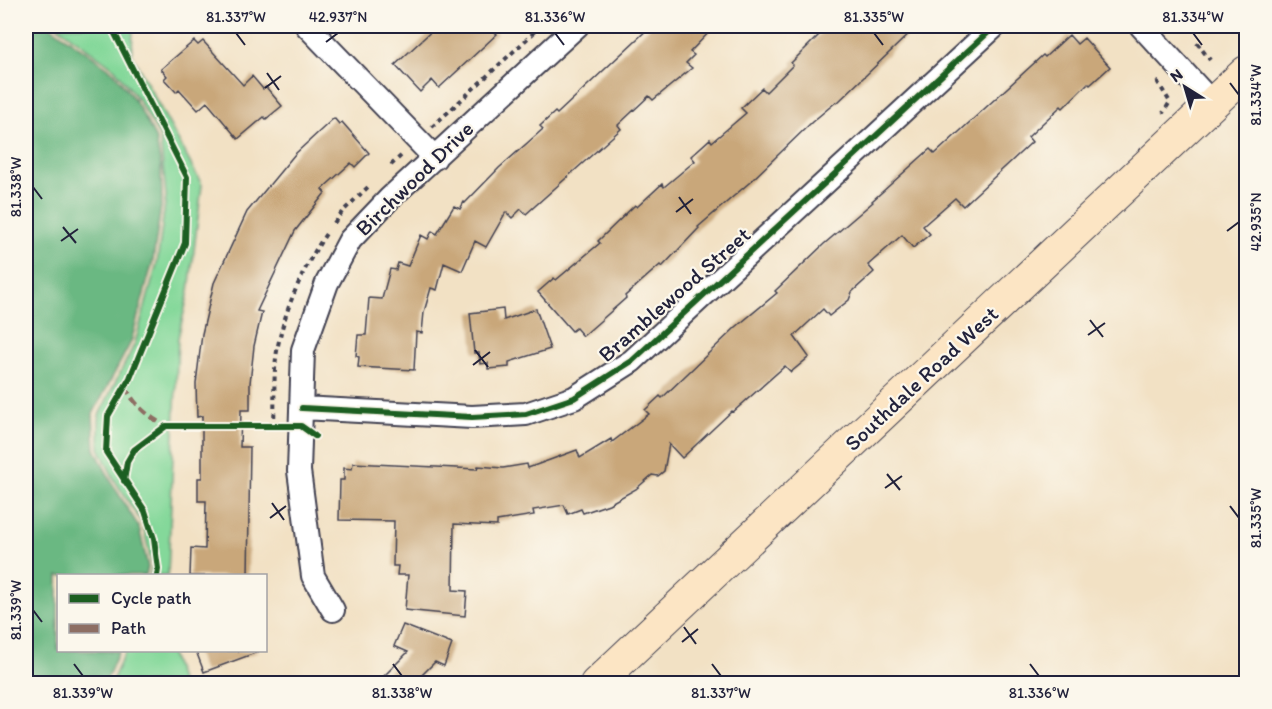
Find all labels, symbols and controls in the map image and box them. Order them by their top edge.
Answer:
text: 81.337°W [206,8,266,26]
text: 42.937°N [309,8,367,26]
text: 81.336°W [525,8,585,26]
text: 81.335°W [844,8,904,26]
text: 81.334°W [1162,8,1224,26]
north arrow [1155,57,1215,117]
text: 81.334°W [1247,64,1265,126]
text: N [1166,65,1186,86]
street label: Birchwood Drive [350,115,479,242]
text: 81.338°W [7,156,25,217]
text: 42.935°N [1247,192,1265,252]
street label: Bramblewood Street [593,221,756,368]
street label: Southdale Road West [839,300,1004,457]
text: 81.335°W [1247,488,1265,548]
legend [57,574,267,652]
text: 81.339°W [7,580,25,640]
text: Cycle path [111,587,192,609]
text: Path [111,617,146,639]
text: 81.339°W [53,684,113,702]
text: 81.338°W [372,684,433,702]
text: 81.337°W [691,684,751,702]
text: 81.336°W [1009,684,1069,702]

